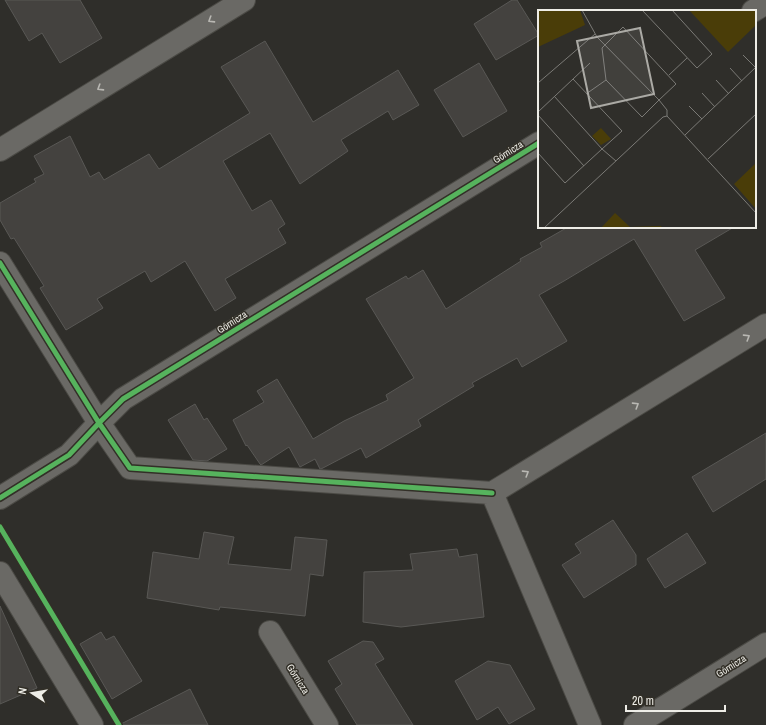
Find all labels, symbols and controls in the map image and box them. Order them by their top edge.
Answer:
inset map [538,10,756,228]
one-way arrow [208,16,215,23]
one-way arrow [97,84,104,91]
street label: Górnicza [490,137,526,166]
street label: Górnicza [214,307,250,336]
one-way arrow [743,334,750,341]
one-way arrow [632,402,639,409]
one-way arrow [522,470,529,477]
street label: Górnicza [713,651,749,680]
street label: Górnicza [284,661,313,697]
north arrow [12,673,52,713]
text: N [15,686,30,696]
scale bar [626,687,725,713]
text: 20 m [632,693,654,709]

